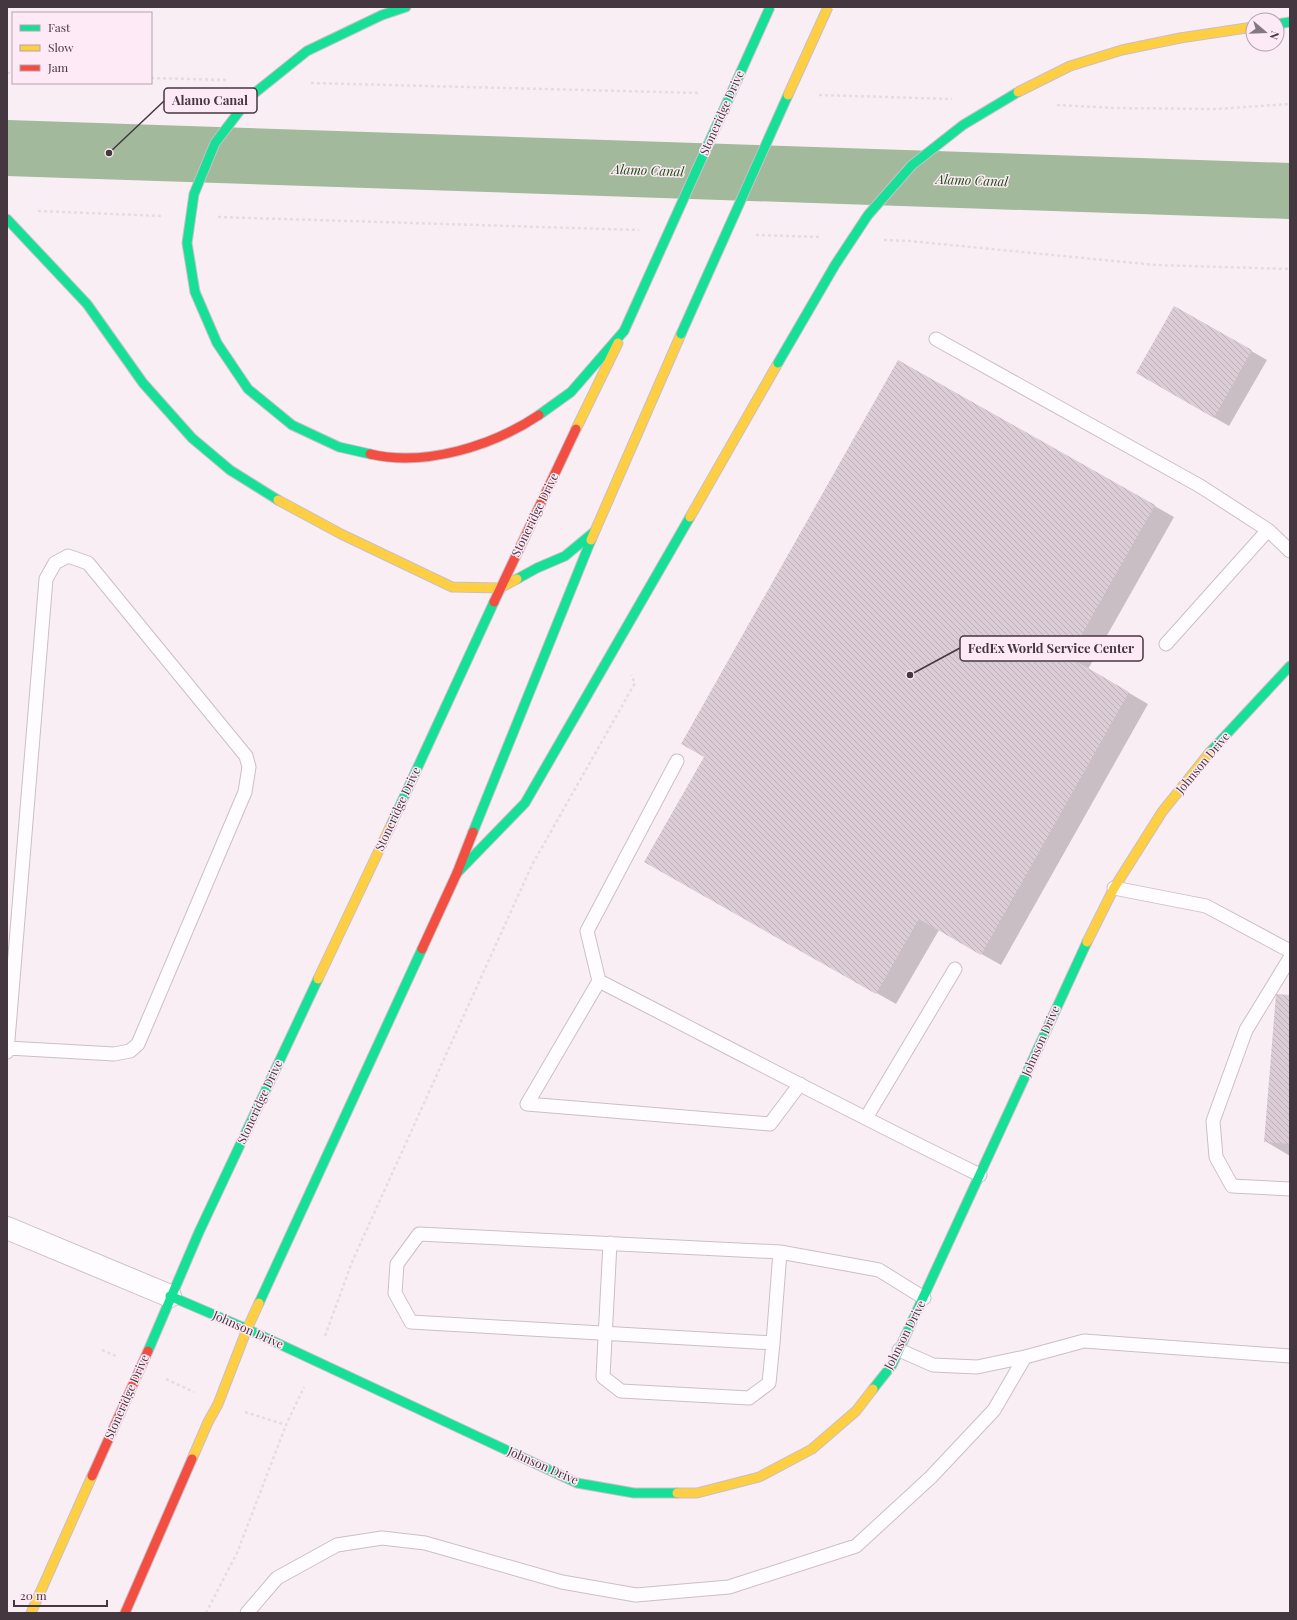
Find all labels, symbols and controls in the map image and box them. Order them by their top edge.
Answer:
legend [12,12,152,84]
north arrow [1245,12,1285,52]
text: Fast [48,19,71,35]
text: N [1267,29,1283,42]
text: Slow [48,39,74,55]
text: Jam [47,59,69,75]
street label: Stoneridge Drive [695,68,747,157]
callout: Alamo Canal [164,88,257,113]
text: Alamo Canal [171,91,248,108]
water label: Alamo Canal [610,160,686,179]
water label: Alamo Canal [934,170,1010,189]
street label: Stoneridge Drive [507,470,561,559]
callout: FedEx World Service Center [960,636,1143,661]
text: FedEx World Service Center [968,639,1134,656]
street label: Johnson Drive [1171,728,1233,797]
street label: Stoneridge Drive [371,764,424,853]
street label: Johnson Drive [1017,1003,1063,1079]
street label: Stoneridge Drive [233,1057,286,1146]
street label: Johnson Drive [879,1297,928,1373]
street label: Johnson Drive [210,1306,286,1352]
street label: Stoneridge Drive [100,1352,152,1441]
street label: Johnson Drive [505,1442,581,1488]
scale bar [14,1582,107,1608]
text: 20 m [20,1587,47,1603]

